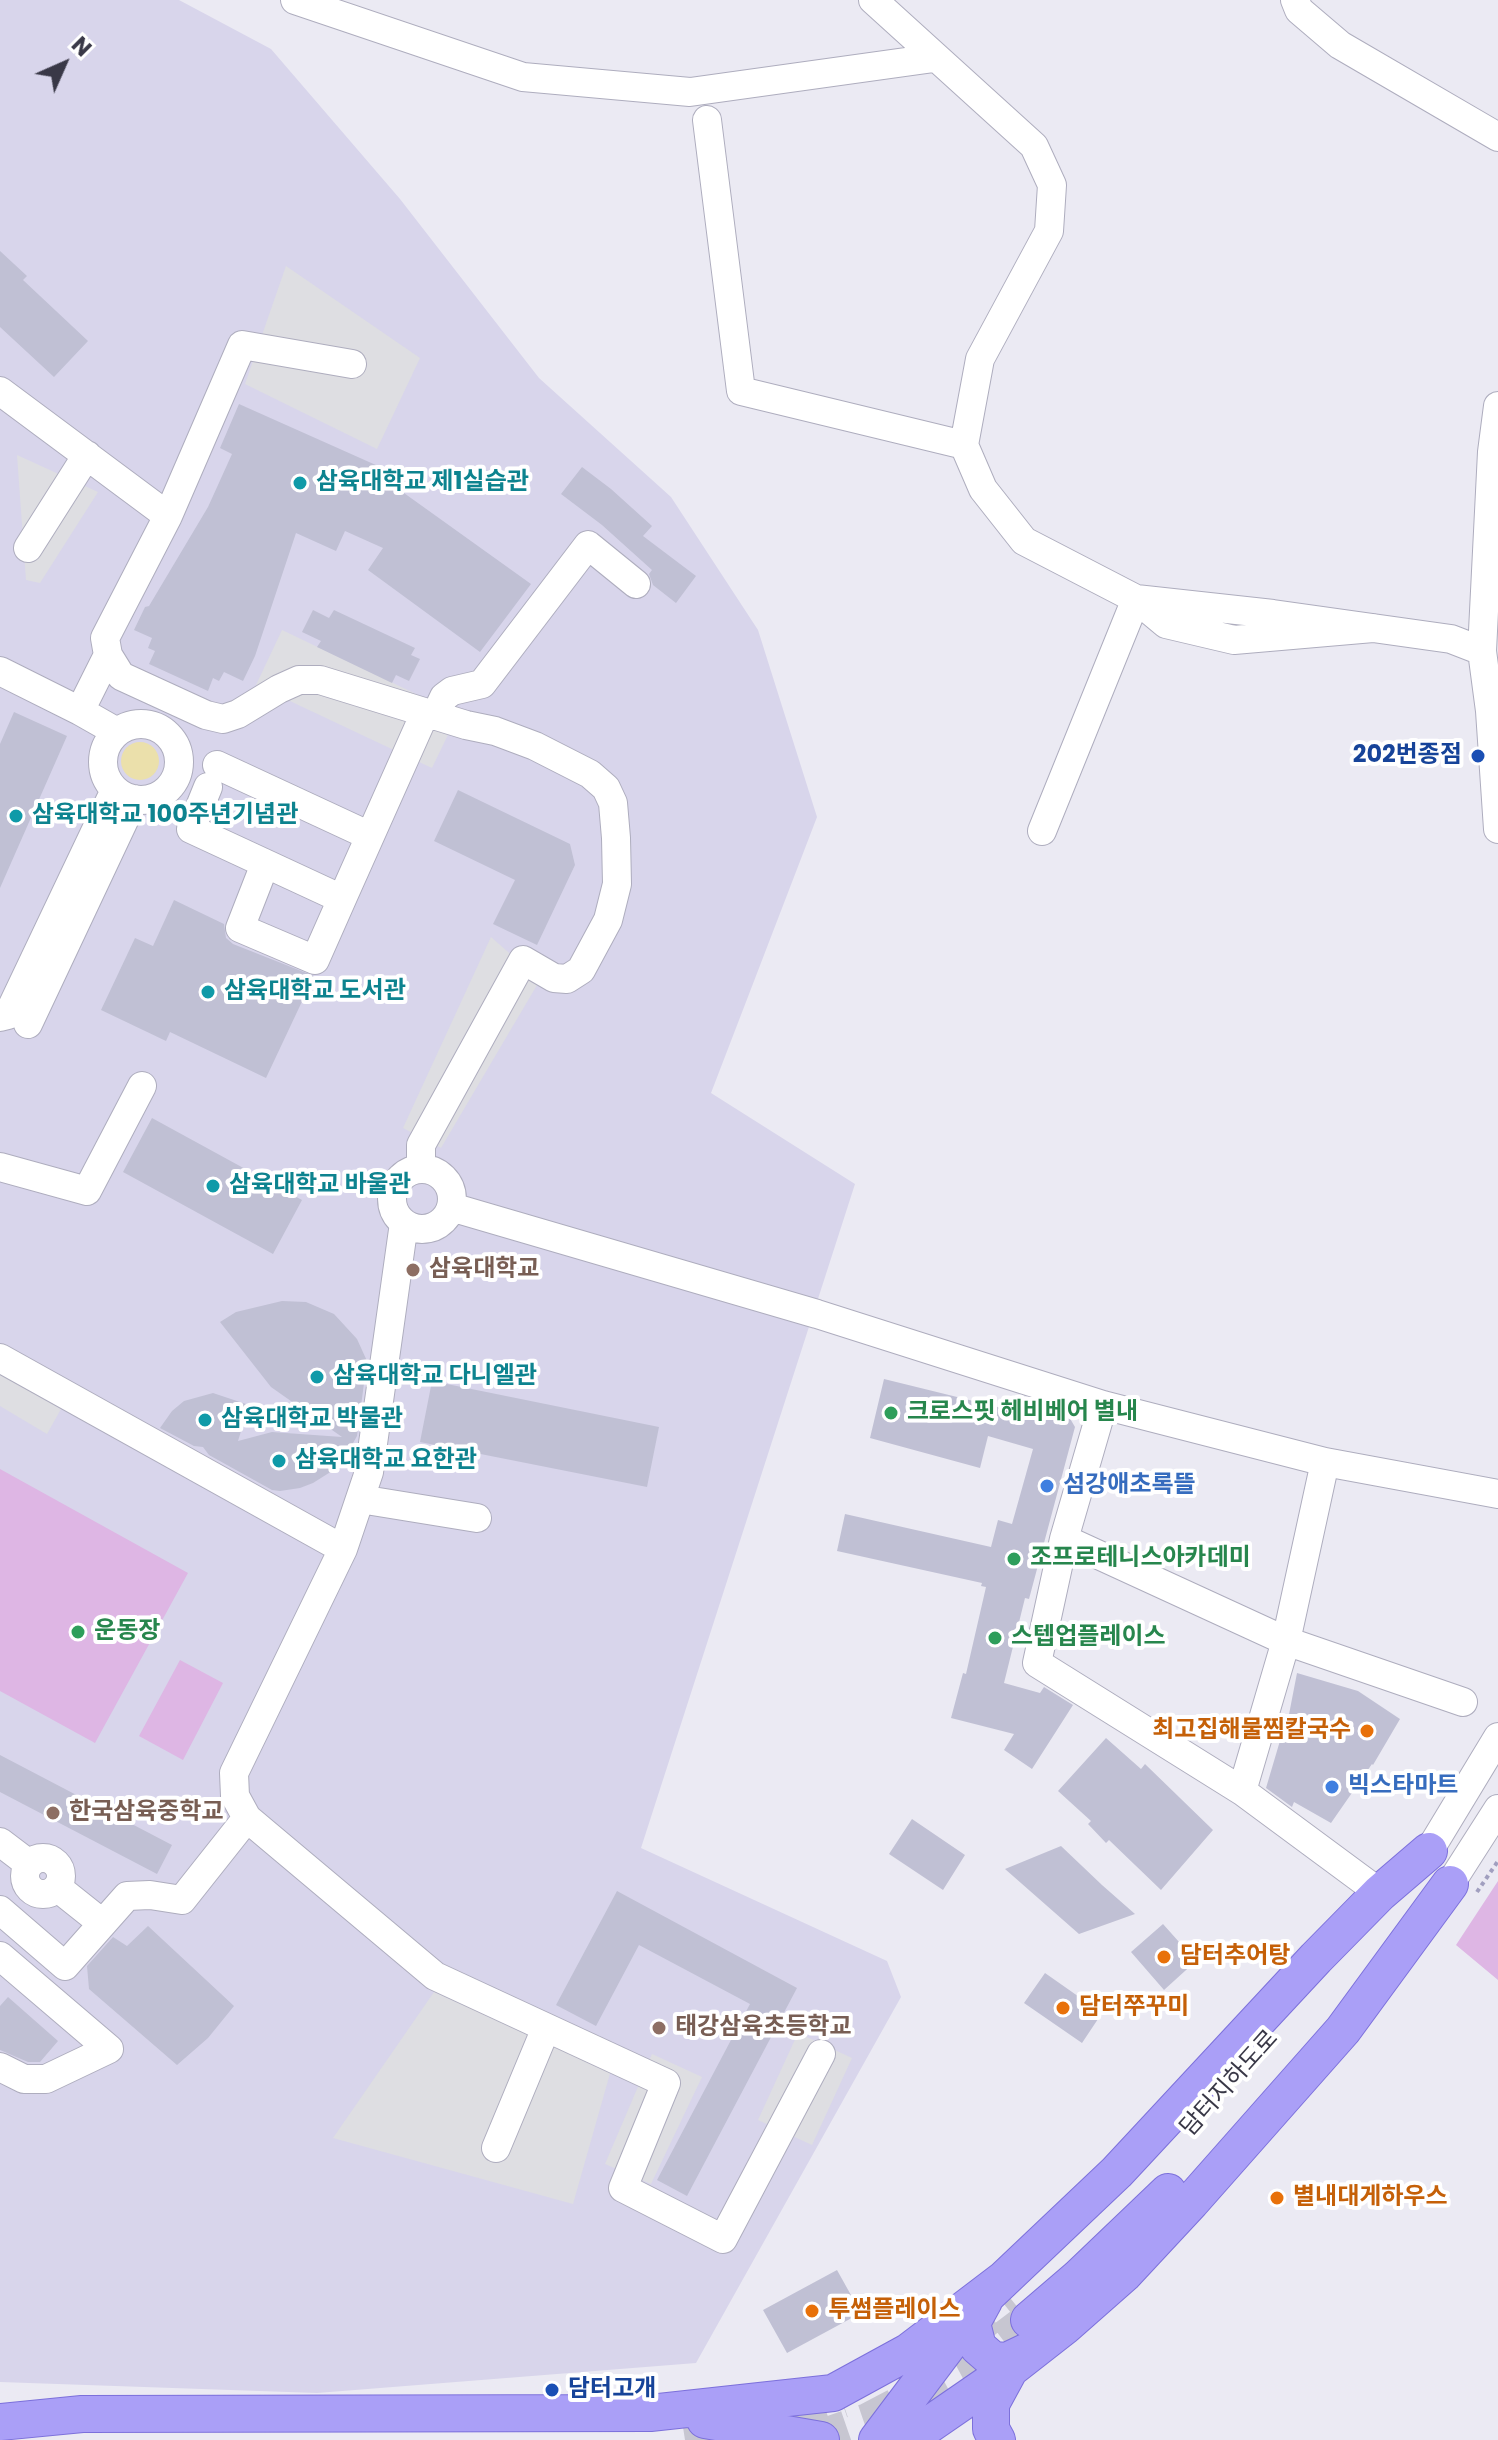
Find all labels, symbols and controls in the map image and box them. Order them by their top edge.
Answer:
north arrow [24,24,104,104]
text: N [65,30,98,63]
place label: 삼육대학교 제1실습관 [316,469,529,497]
marker: 삼육대학교 제1실습관 [291,474,309,492]
place label: 202번종점 [1353,742,1462,770]
marker: 202번종점 [1469,747,1487,765]
place label: 삼육대학교 100주년기념관 [32,802,298,830]
marker: 삼육대학교 100주년기념관 [7,807,25,825]
place label: 삼육대학교 도서관 [224,978,406,1006]
marker: 삼육대학교 도서관 [199,983,217,1001]
place label: 삼육대학교 바울관 [229,1172,411,1200]
marker: 삼육대학교 바울관 [204,1177,222,1195]
place label: 삼육대학교 [429,1256,539,1284]
marker: 삼육대학교 [404,1261,422,1279]
place label: 삼육대학교 다니엘관 [333,1363,537,1391]
marker: 삼육대학교 다니엘관 [308,1368,326,1386]
place label: 크로스핏 헤비베어 별내 [907,1399,1138,1427]
marker: 크로스핏 헤비베어 별내 [882,1404,900,1422]
place label: 삼육대학교 박물관 [221,1406,403,1434]
marker: 삼육대학교 박물관 [196,1411,214,1429]
place label: 삼육대학교 요한관 [295,1447,477,1475]
marker: 삼육대학교 요한관 [270,1452,288,1470]
place label: 섬강애초록뜰 [1063,1472,1195,1500]
marker: 섬강애초록뜰 [1038,1477,1056,1495]
place label: 조프로테니스아카데미 [1030,1545,1251,1573]
marker: 조프로테니스아카데미 [1005,1550,1023,1568]
place label: 운동장 [94,1618,160,1646]
marker: 운동장 [69,1623,87,1641]
place label: 스텝업플레이스 [1011,1624,1166,1652]
marker: 스텝업플레이스 [986,1629,1004,1647]
place label: 최고집해물찜칼국수 [1152,1717,1351,1745]
marker: 최고집해물찜칼국수 [1358,1722,1376,1740]
place label: 빅스타마트 [1348,1773,1458,1801]
marker: 빅스타마트 [1323,1778,1341,1796]
place label: 한국삼육중학교 [69,1799,224,1827]
marker: 한국삼육중학교 [44,1804,62,1822]
place label: 담터추어탕 [1180,1943,1290,1971]
marker: 담터추어탕 [1155,1948,1173,1966]
place label: 담터쭈꾸미 [1079,1994,1189,2022]
marker: 담터쭈꾸미 [1054,1999,1072,2017]
place label: 태강삼육초등학교 [675,2014,852,2042]
marker: 태강삼육초등학교 [650,2019,668,2037]
street label: 담터지하도로 [1175,2025,1285,2143]
place label: 별내대게하우스 [1293,2184,1448,2212]
marker: 별내대게하우스 [1268,2189,1286,2207]
place label: 투썸플레이스 [828,2297,960,2325]
marker: 투썸플레이스 [803,2302,821,2320]
place label: 담터고개 [568,2376,656,2404]
marker: 담터고개 [543,2381,561,2399]

